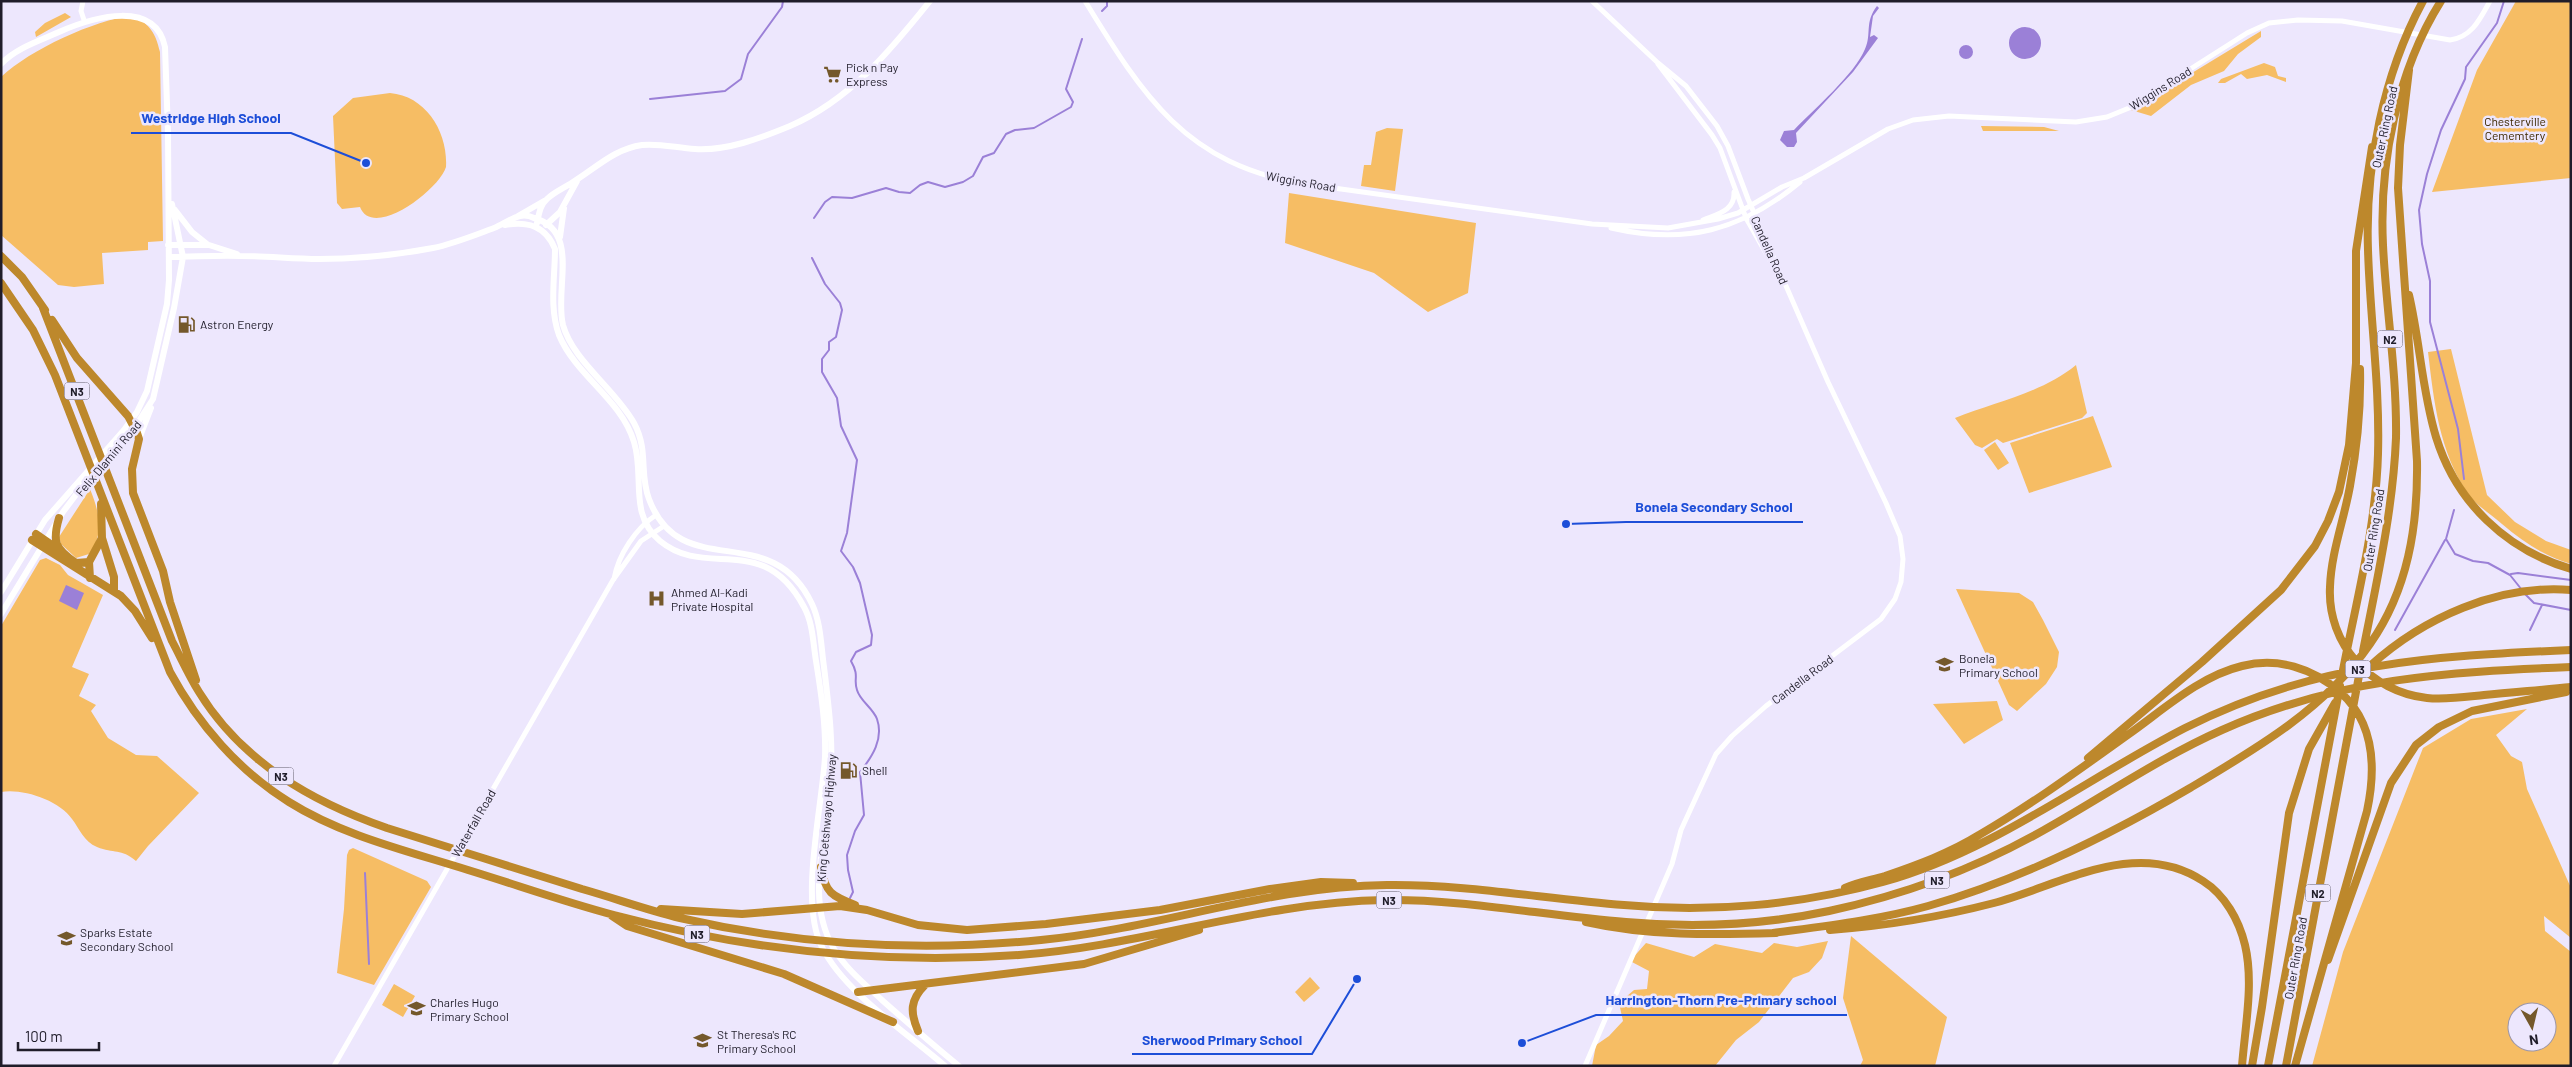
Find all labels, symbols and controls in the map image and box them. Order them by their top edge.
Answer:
place label: Pick n Pay Express [846,60,899,88]
street label: Wiggins Road [2126,63,2194,113]
supermarket icon: Pick n Pay Express [822,64,842,84]
street label: Outer Ring Road [2368,85,2400,169]
callout: Westridge High School [131,104,291,133]
text: Westridge High School [141,109,281,126]
park label: Chesterville Cememtery [2484,114,2546,142]
street label: Wiggins Road [1265,168,1337,194]
street label: Candella Road [1749,214,1791,286]
fuel station icon: Astron Energy [176,314,196,334]
place label: Astron Energy [200,317,274,331]
road number: N2 [2378,330,2402,348]
road number: N3 [64,382,90,400]
street label: Felix Dlamini Road [72,417,144,499]
street label: Outer Ring Road [2360,488,2386,572]
callout: Bonela Secondary School [1626,493,1803,522]
text: Bonela Secondary School [1635,498,1793,515]
place label: Ahmed Al-Kadi Private Hospital [671,585,753,613]
hospital icon: Ahmed Al-Kadi Private Hospital [647,589,667,609]
street label: Candella Road [1769,651,1835,707]
place label: Bonela Primary School [1959,651,2038,679]
school or university icon: Bonela Primary School [1935,655,1955,675]
road number: N3 [2346,661,2370,678]
street label: King Cetshwayo Highway [813,753,839,883]
fuel station icon: Shell [838,760,858,780]
place label: Shell [862,763,887,777]
road number: N3 [268,768,294,784]
street label: Waterfall Road [448,787,498,859]
road number: N3 [1924,872,1950,888]
road number: N2 [2306,884,2330,901]
road number: N3 [1376,892,1402,908]
street label: Outer Ring Road [2281,916,2309,1000]
place label: Sparks Estate Secondary School [80,925,173,953]
road number: N3 [684,926,710,942]
school or university icon: Sparks Estate Secondary School [56,929,76,949]
callout: Harrington-Thorn Pre-Primary school [1596,986,1847,1015]
text: Harrington-Thorn Pre-Primary school [1605,991,1837,1008]
place label: Charles Hugo Primary School [430,995,509,1023]
school or university icon: Charles Hugo Primary School [406,999,426,1019]
north arrow [2507,1002,2557,1052]
scale bar [18,1020,99,1052]
callout: Sherwood Primary School [1132,1025,1312,1054]
text: 100 m [25,1027,63,1045]
place label: St Theresa's RC Primary School [717,1027,797,1055]
school or university icon: St Theresa's RC Primary School [693,1031,713,1051]
text: Sherwood Primary School [1142,1031,1302,1048]
text: N [2528,1031,2540,1049]

